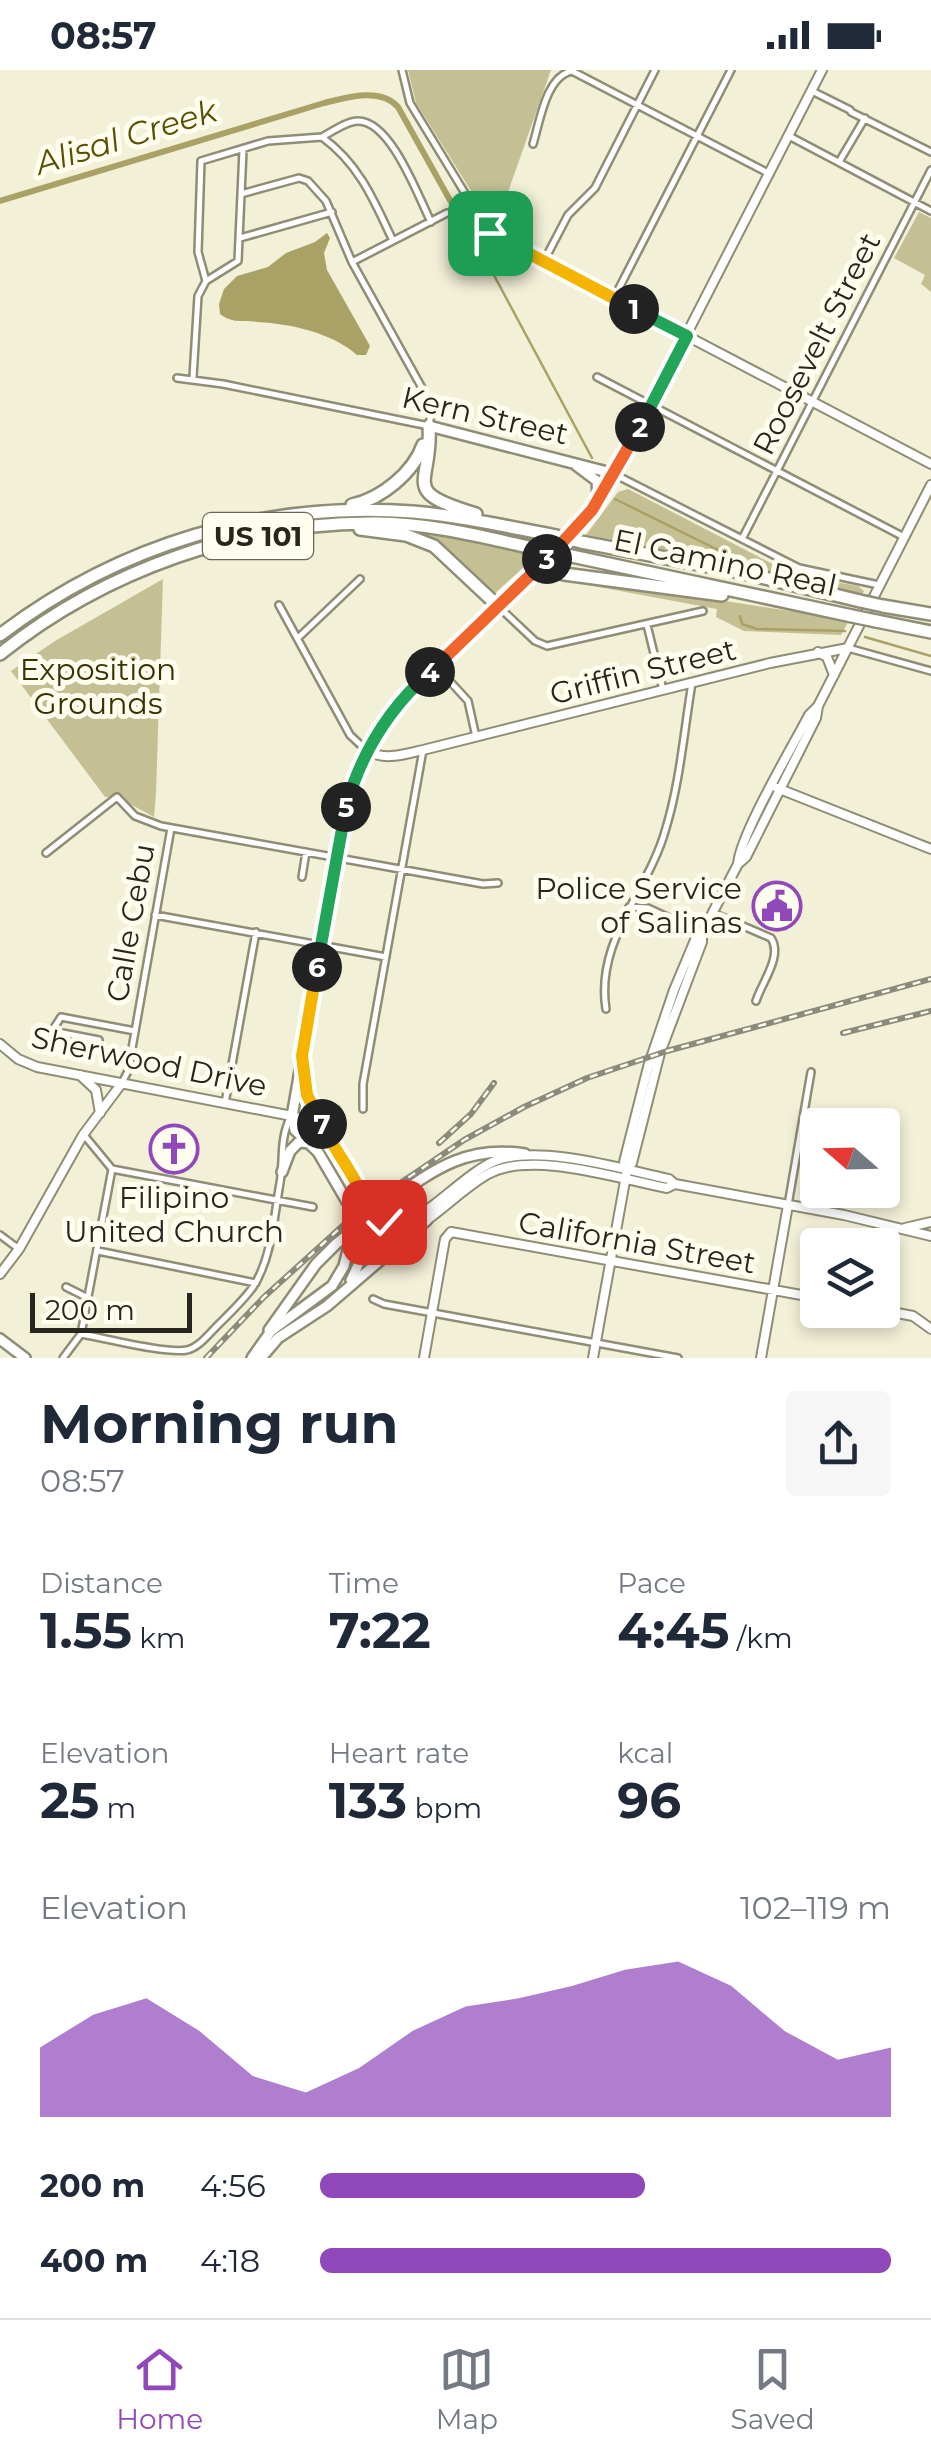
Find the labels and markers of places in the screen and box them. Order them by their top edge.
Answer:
pin [448,191,533,276]
pin: 1 [609,284,659,334]
pin: 2 [615,402,665,452]
pin: 3 [522,534,572,584]
pin: 4 [405,647,455,697]
pin: 5 [321,782,371,832]
place label: Police Service of Salinas [535,870,742,941]
public building icon: Police Service of Salinas [751,880,803,932]
pin: 6 [292,942,342,992]
pin: 7 [297,1099,347,1149]
church icon: Filipino United Church [148,1123,200,1175]
place label: Filipino United Church [64,1179,284,1250]
pin [342,1180,427,1265]

